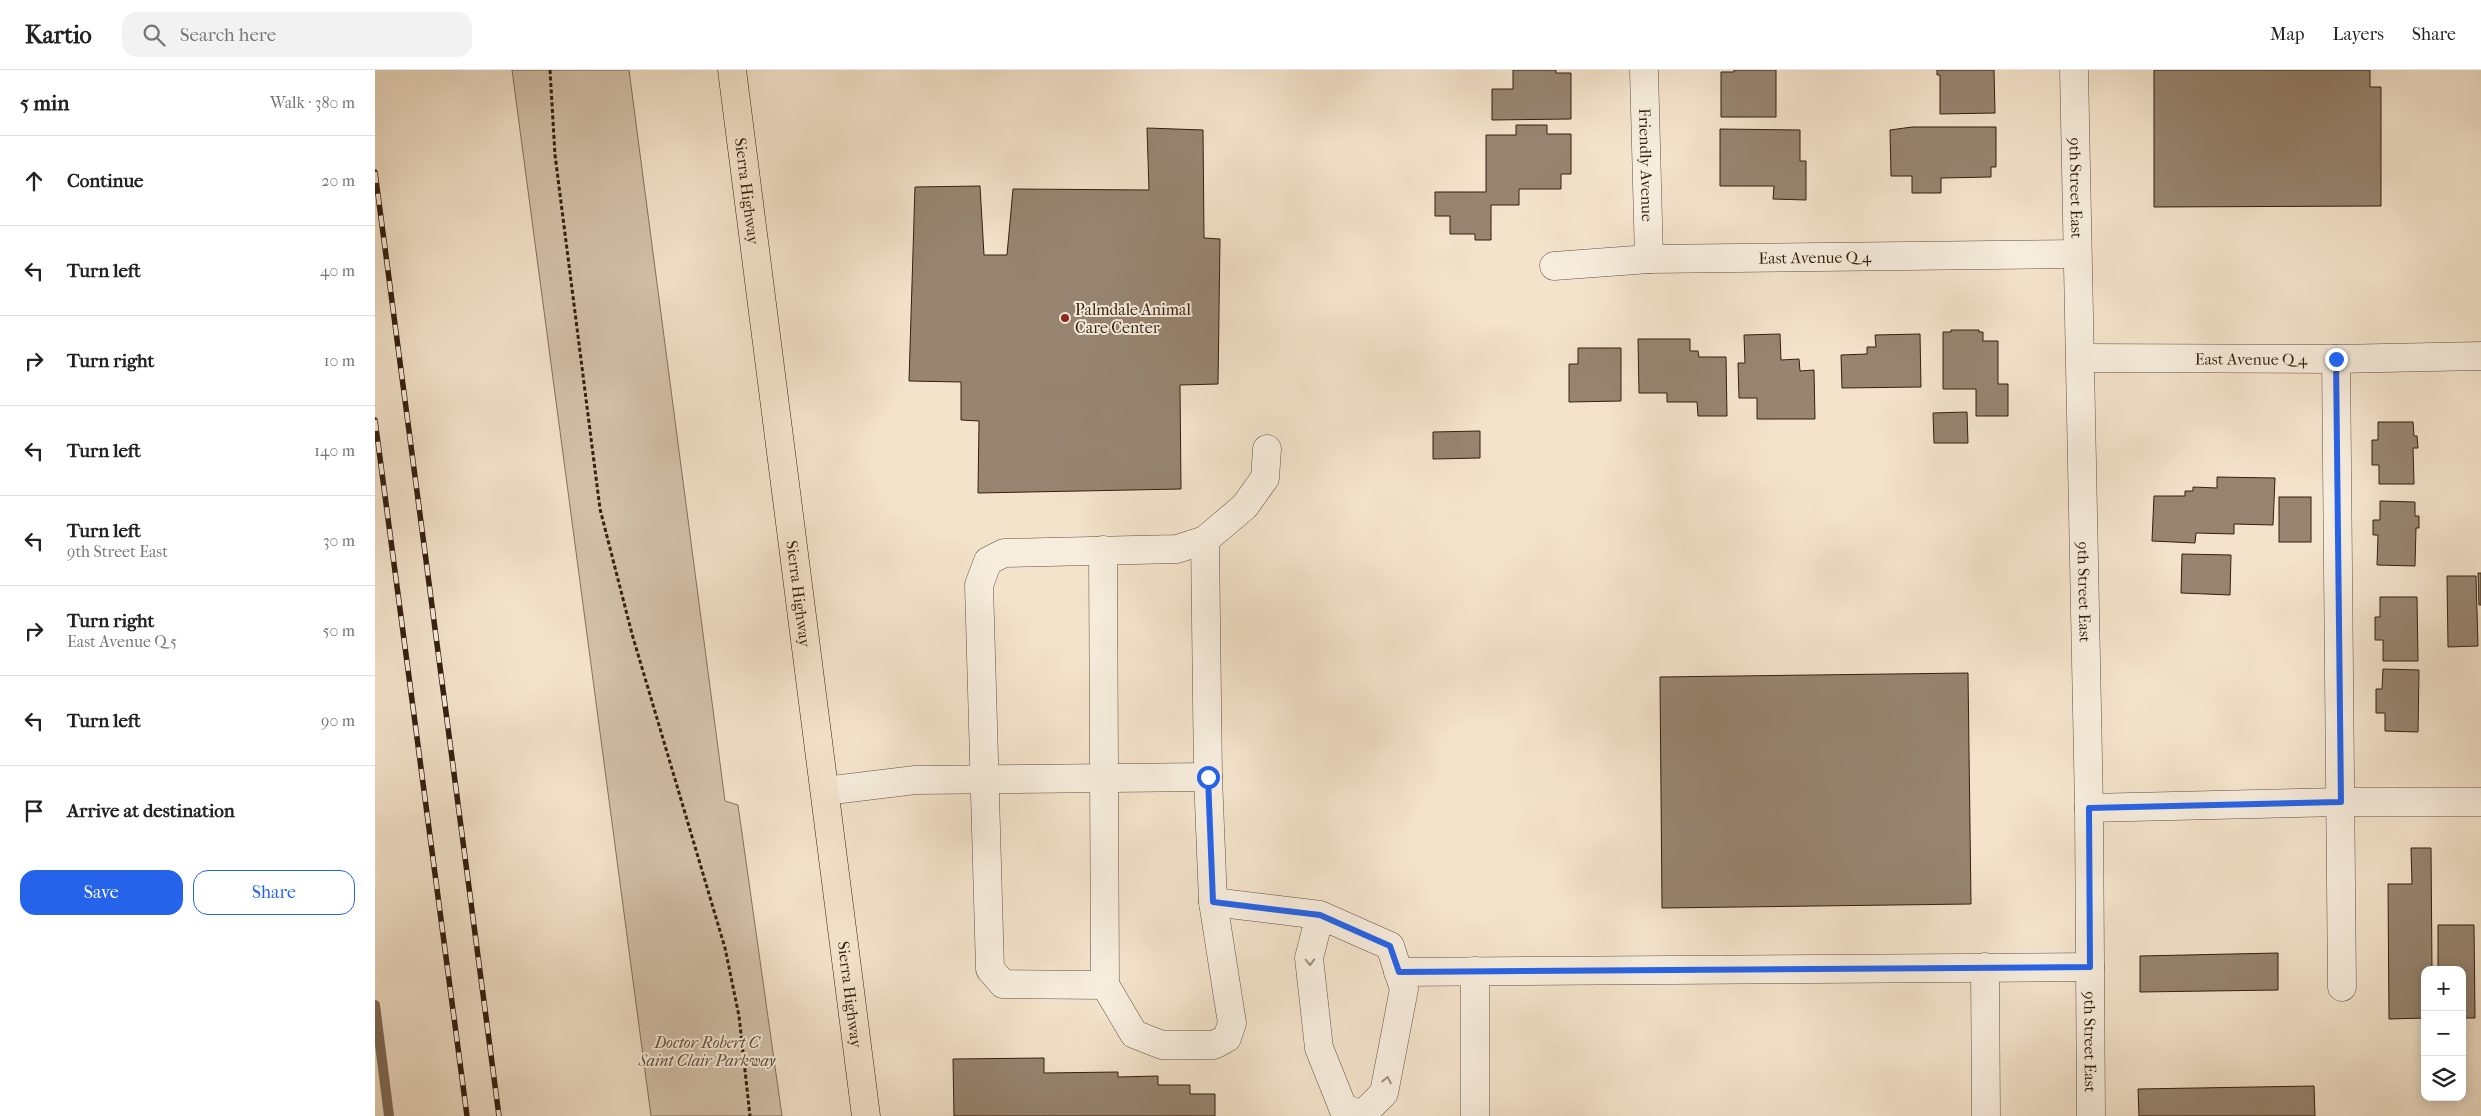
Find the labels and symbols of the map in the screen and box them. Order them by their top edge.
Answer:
street label: Friendly Avenue [1635,108,1657,222]
street label: Sierra Highway [731,137,763,246]
street label: 9th Street East [2065,137,2086,239]
street label: East Avenue Q 4 [1758,247,1872,268]
place label: Palmdale Animal Care Center [1075,300,1191,337]
marker: Palmdale Animal Care Center [1059,312,1071,324]
route end [2325,348,2348,371]
street label: East Avenue Q 4 [2195,349,2308,369]
street label: Sierra Highway [782,539,815,649]
street label: 9th Street East [2074,541,2095,643]
route start [1197,766,1220,789]
street label: Sierra Highway [834,940,866,1049]
one-way arrow [1305,959,1315,967]
street label: 9th Street East [2080,991,2100,1093]
park label: Doctor Robert C Saint Clair Parkway [638,1033,776,1070]
one-way arrow [1381,1076,1391,1085]

